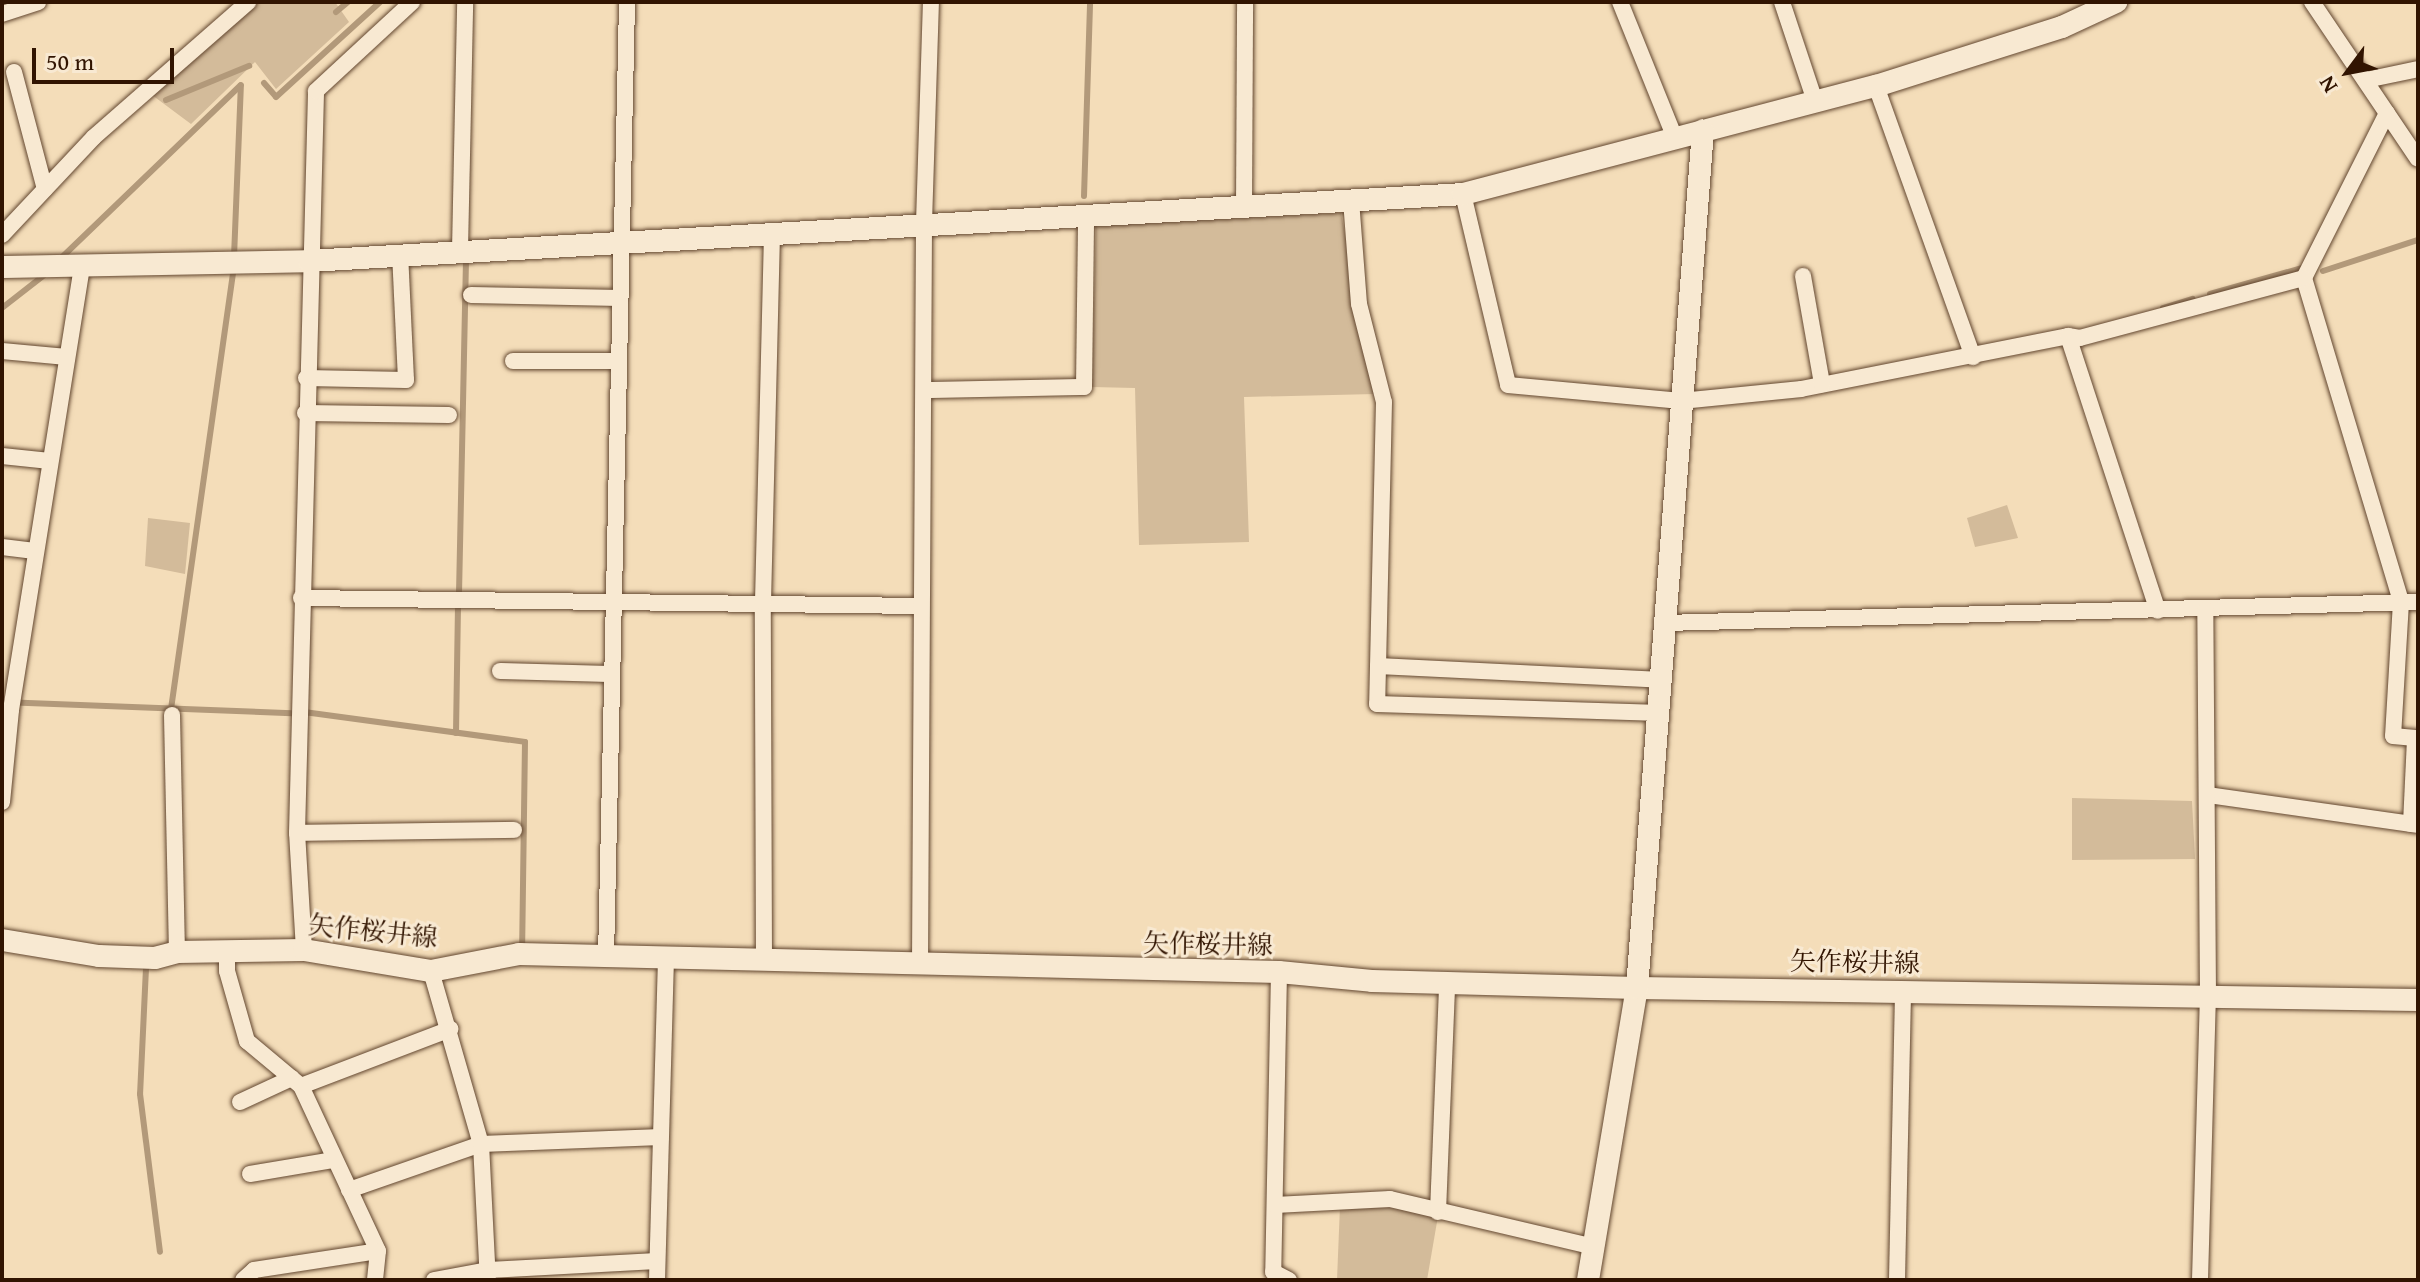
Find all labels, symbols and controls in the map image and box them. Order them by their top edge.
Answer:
scale bar [36,32,178,82]
north arrow [2308,32,2388,112]
text: 50 m [46,44,94,79]
text: N [2310,70,2345,99]
street label: 矢作桜井線 [307,909,439,953]
street label: 矢作桜井線 [1143,927,1273,961]
street label: 矢作桜井線 [1790,945,1920,979]

